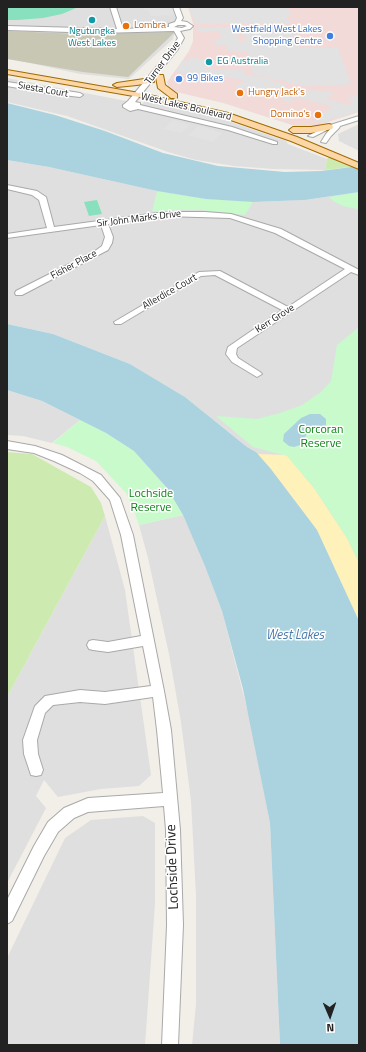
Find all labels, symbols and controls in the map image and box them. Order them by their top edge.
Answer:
marker: Ngutungka West Lakes [87,15,97,25]
place label: Lombra [134,20,166,32]
marker: Lombra [121,21,131,31]
place label: Westfield West Lakes Shopping Centre [232,24,322,48]
place label: Ngutungka West Lakes [68,26,116,50]
marker: Westfield West Lakes Shopping Centre [325,31,335,41]
street label: Turner Drive [143,39,183,87]
place label: EG Australia [217,56,268,68]
marker: EG Australia [204,57,214,67]
place label: 99 Bikes [187,73,223,85]
marker: 99 Bikes [174,74,184,84]
street label: Siesta Court [17,80,69,100]
place label: Hungry Jack's [248,87,305,99]
marker: Hungry Jack's [235,88,245,98]
street label: West Lakes Boulevard [139,91,233,123]
place label: Domino's [271,109,310,121]
marker: Domino's [313,110,323,120]
street label: Sir John Marks Drive [96,208,182,230]
street label: Fisher Place [49,248,99,282]
street label: Allerdice Court [141,272,199,312]
street label: Kerr Grove [253,302,297,336]
park label: Corcoran Reserve [299,423,343,451]
park label: Lochside Reserve [129,487,173,515]
water label: West Lakes [266,628,324,644]
street label: Lochside Drive [163,824,183,910]
north arrow [310,996,350,1036]
text: N [326,1020,335,1036]

